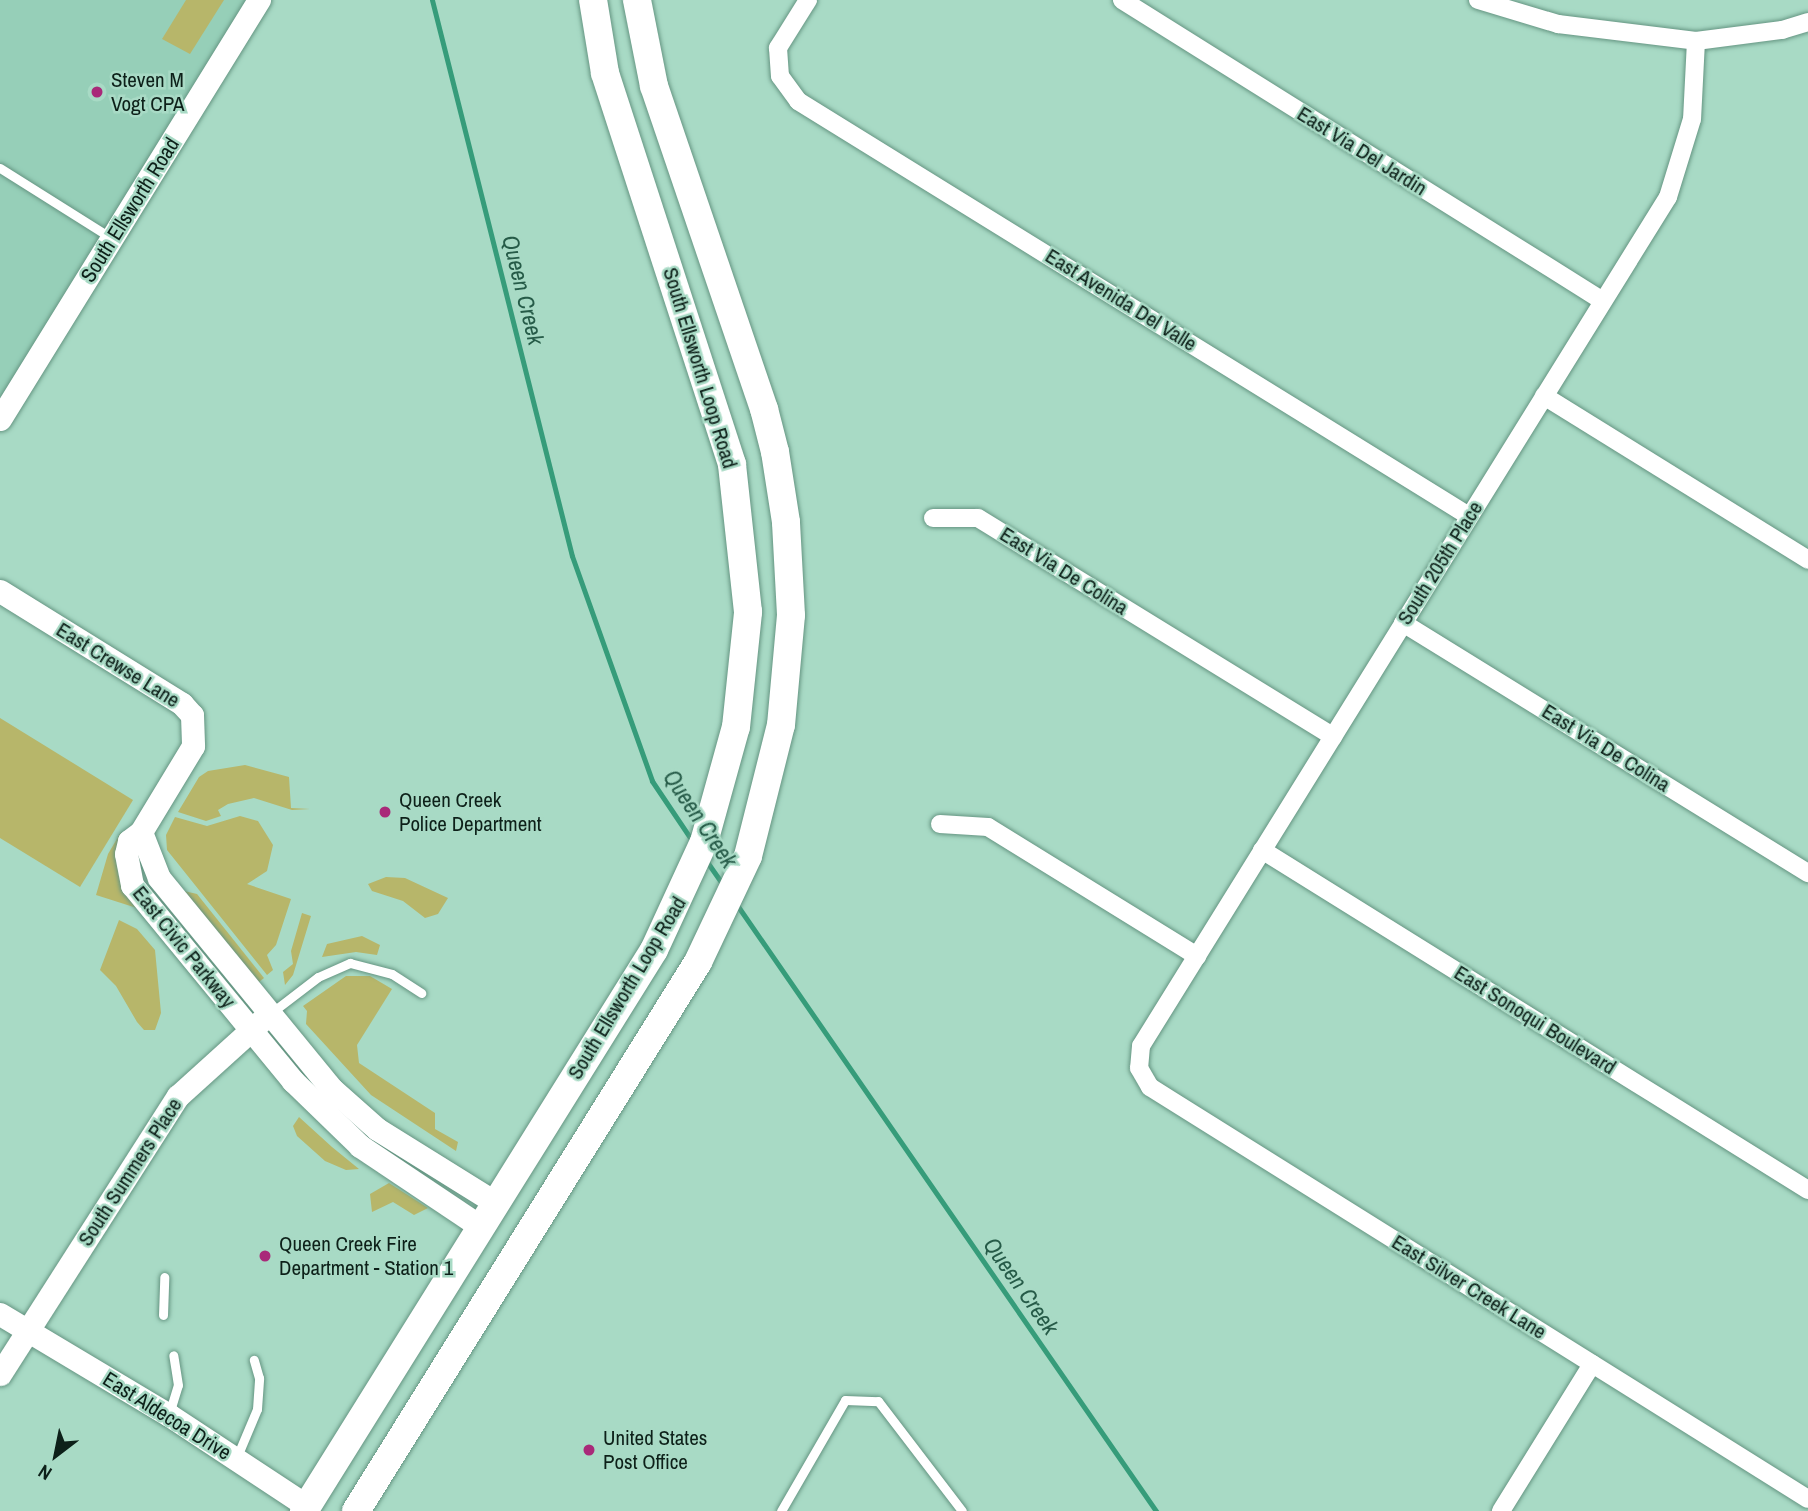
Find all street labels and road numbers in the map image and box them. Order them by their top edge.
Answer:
street label: East Via Del Jardin [1293,101,1431,201]
street label: South Ellsworth Road [75,133,185,287]
street label: East Avenida Del Valle [1040,243,1202,357]
street label: South Ellsworth Loop Road [657,265,743,471]
street label: South 205th Place [1392,497,1488,629]
street label: East Via De Colina [995,522,1133,620]
street label: East Crewse Lane [52,617,184,713]
street label: East Via De Colina [1537,699,1675,797]
street label: East Civic Parkway [127,881,241,1013]
street label: South Ellsworth Loop Road [562,892,692,1084]
street label: East Sonoqui Boulevard [1450,960,1620,1080]
street label: South Summers Place [73,1093,187,1251]
street label: East Silver Creek Lane [1387,1229,1551,1345]
street label: East Aldecoa Drive [98,1366,236,1466]

